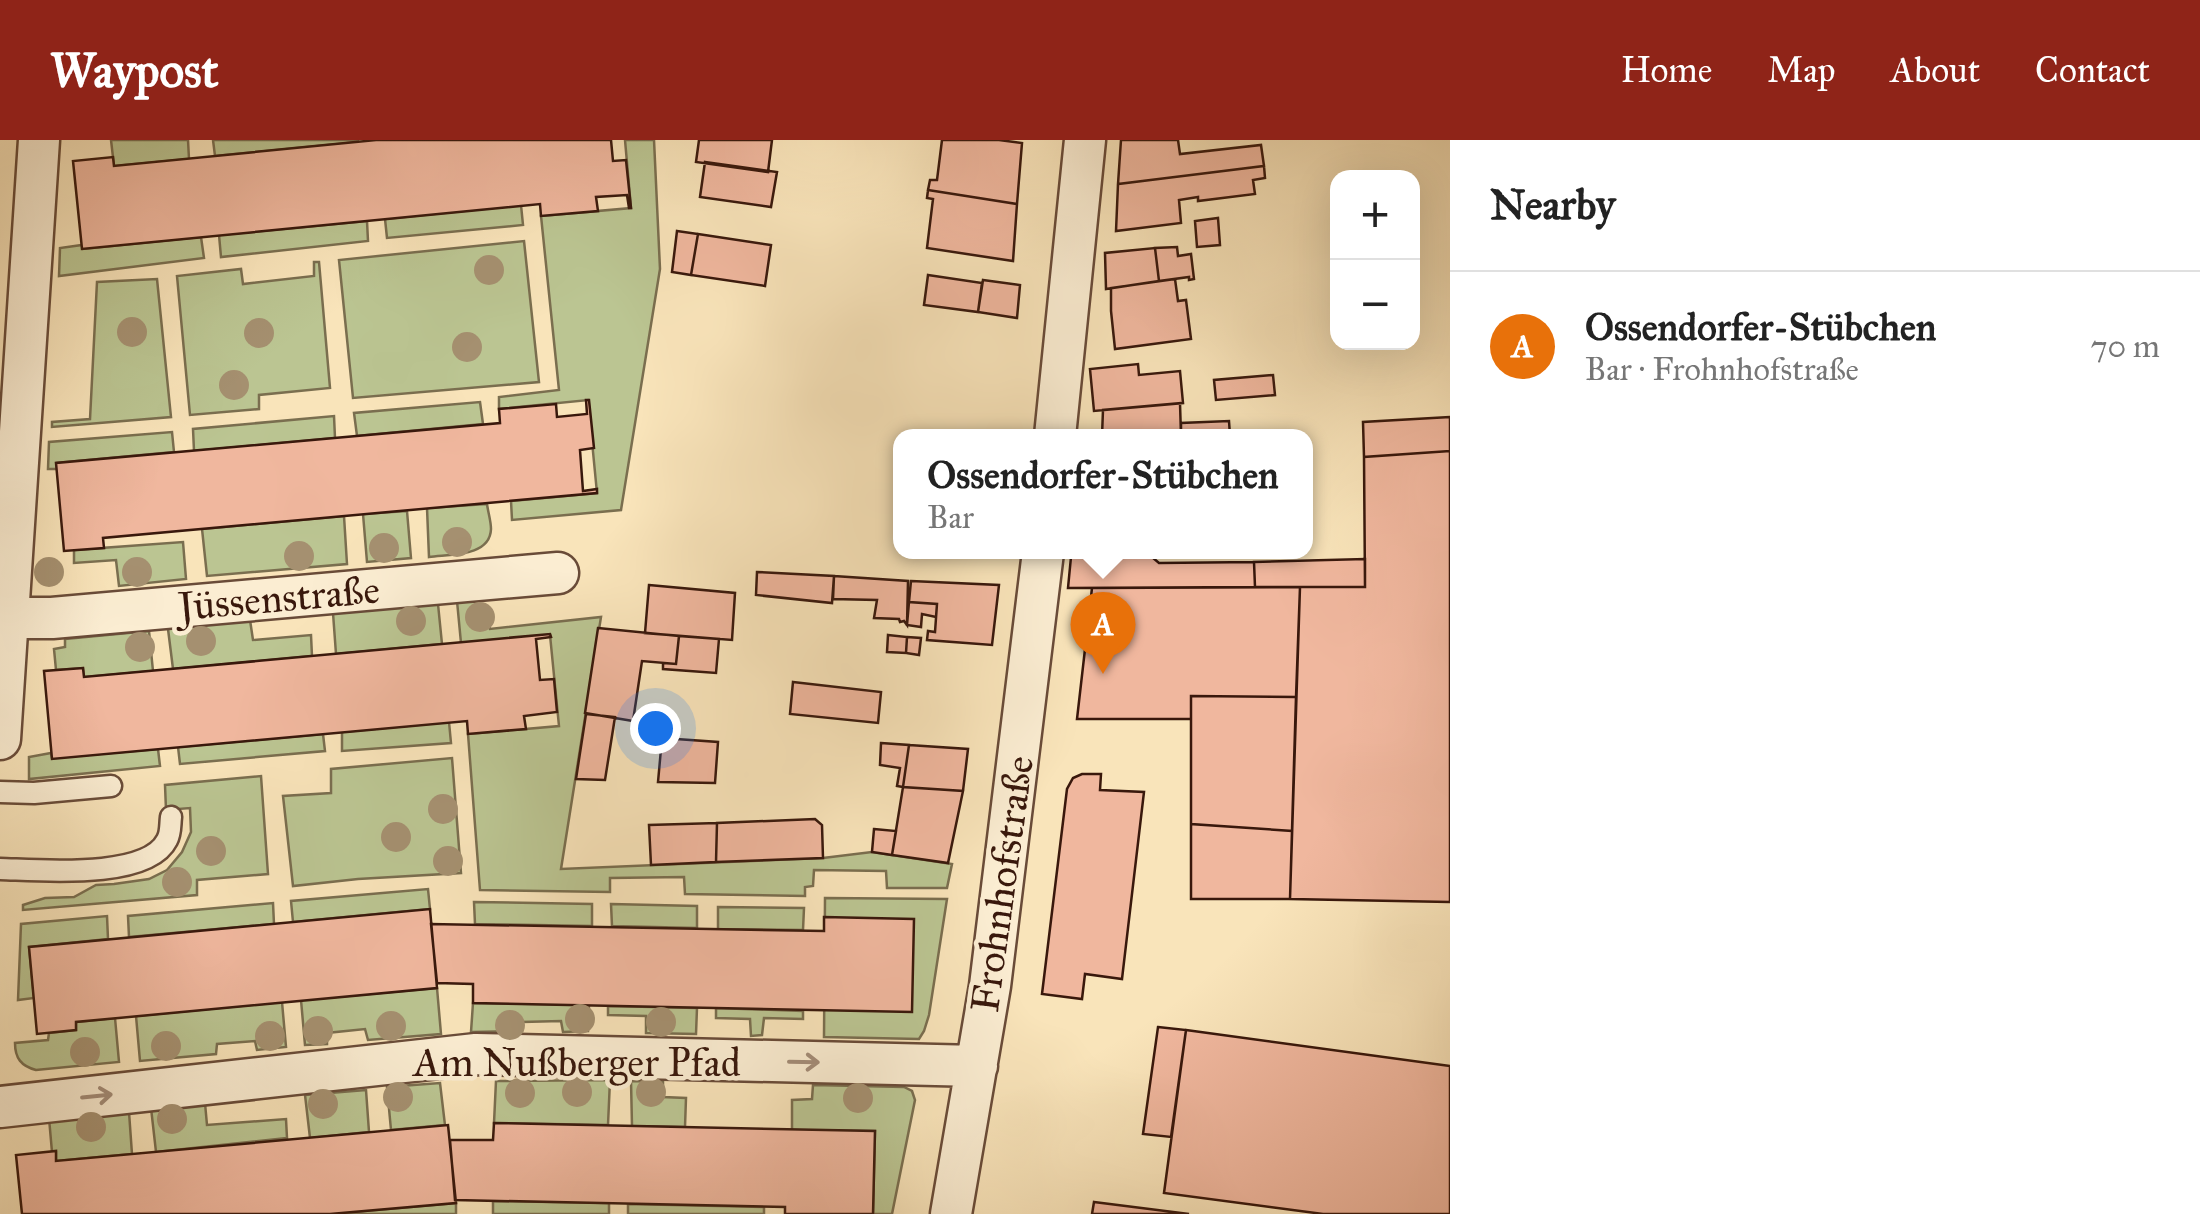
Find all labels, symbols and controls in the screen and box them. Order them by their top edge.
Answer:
text: Waypost [50,41,219,100]
text: Home [1621,49,1712,92]
text: Map [1767,49,1836,92]
text: About [1891,49,1980,92]
text: Contact [2035,49,2150,92]
map controls [1330,170,1420,350]
button: + [1330,170,1420,260]
text: Nearby [1490,179,1615,231]
button: − [1330,260,1420,350]
text: Ossendorfer-Stübchen [1585,304,1936,350]
text: A [1512,327,1533,366]
text: 70 m [2091,327,2160,366]
text: Bar · Frohnhofstraße [1585,350,1859,389]
popup [893,429,1313,559]
text: Ossendorfer-Stübchen [927,452,1279,498]
text: Bar [927,498,974,537]
street label: Jüssenstraße [172,565,382,632]
pin: A [1070,592,1136,674]
your location [630,703,681,754]
street label: Frohnhofstraße [960,753,1044,1015]
street label: Am Nußberger Pfad [411,1038,741,1087]
one-way arrow [788,1052,820,1072]
one-way arrow [80,1086,113,1105]

